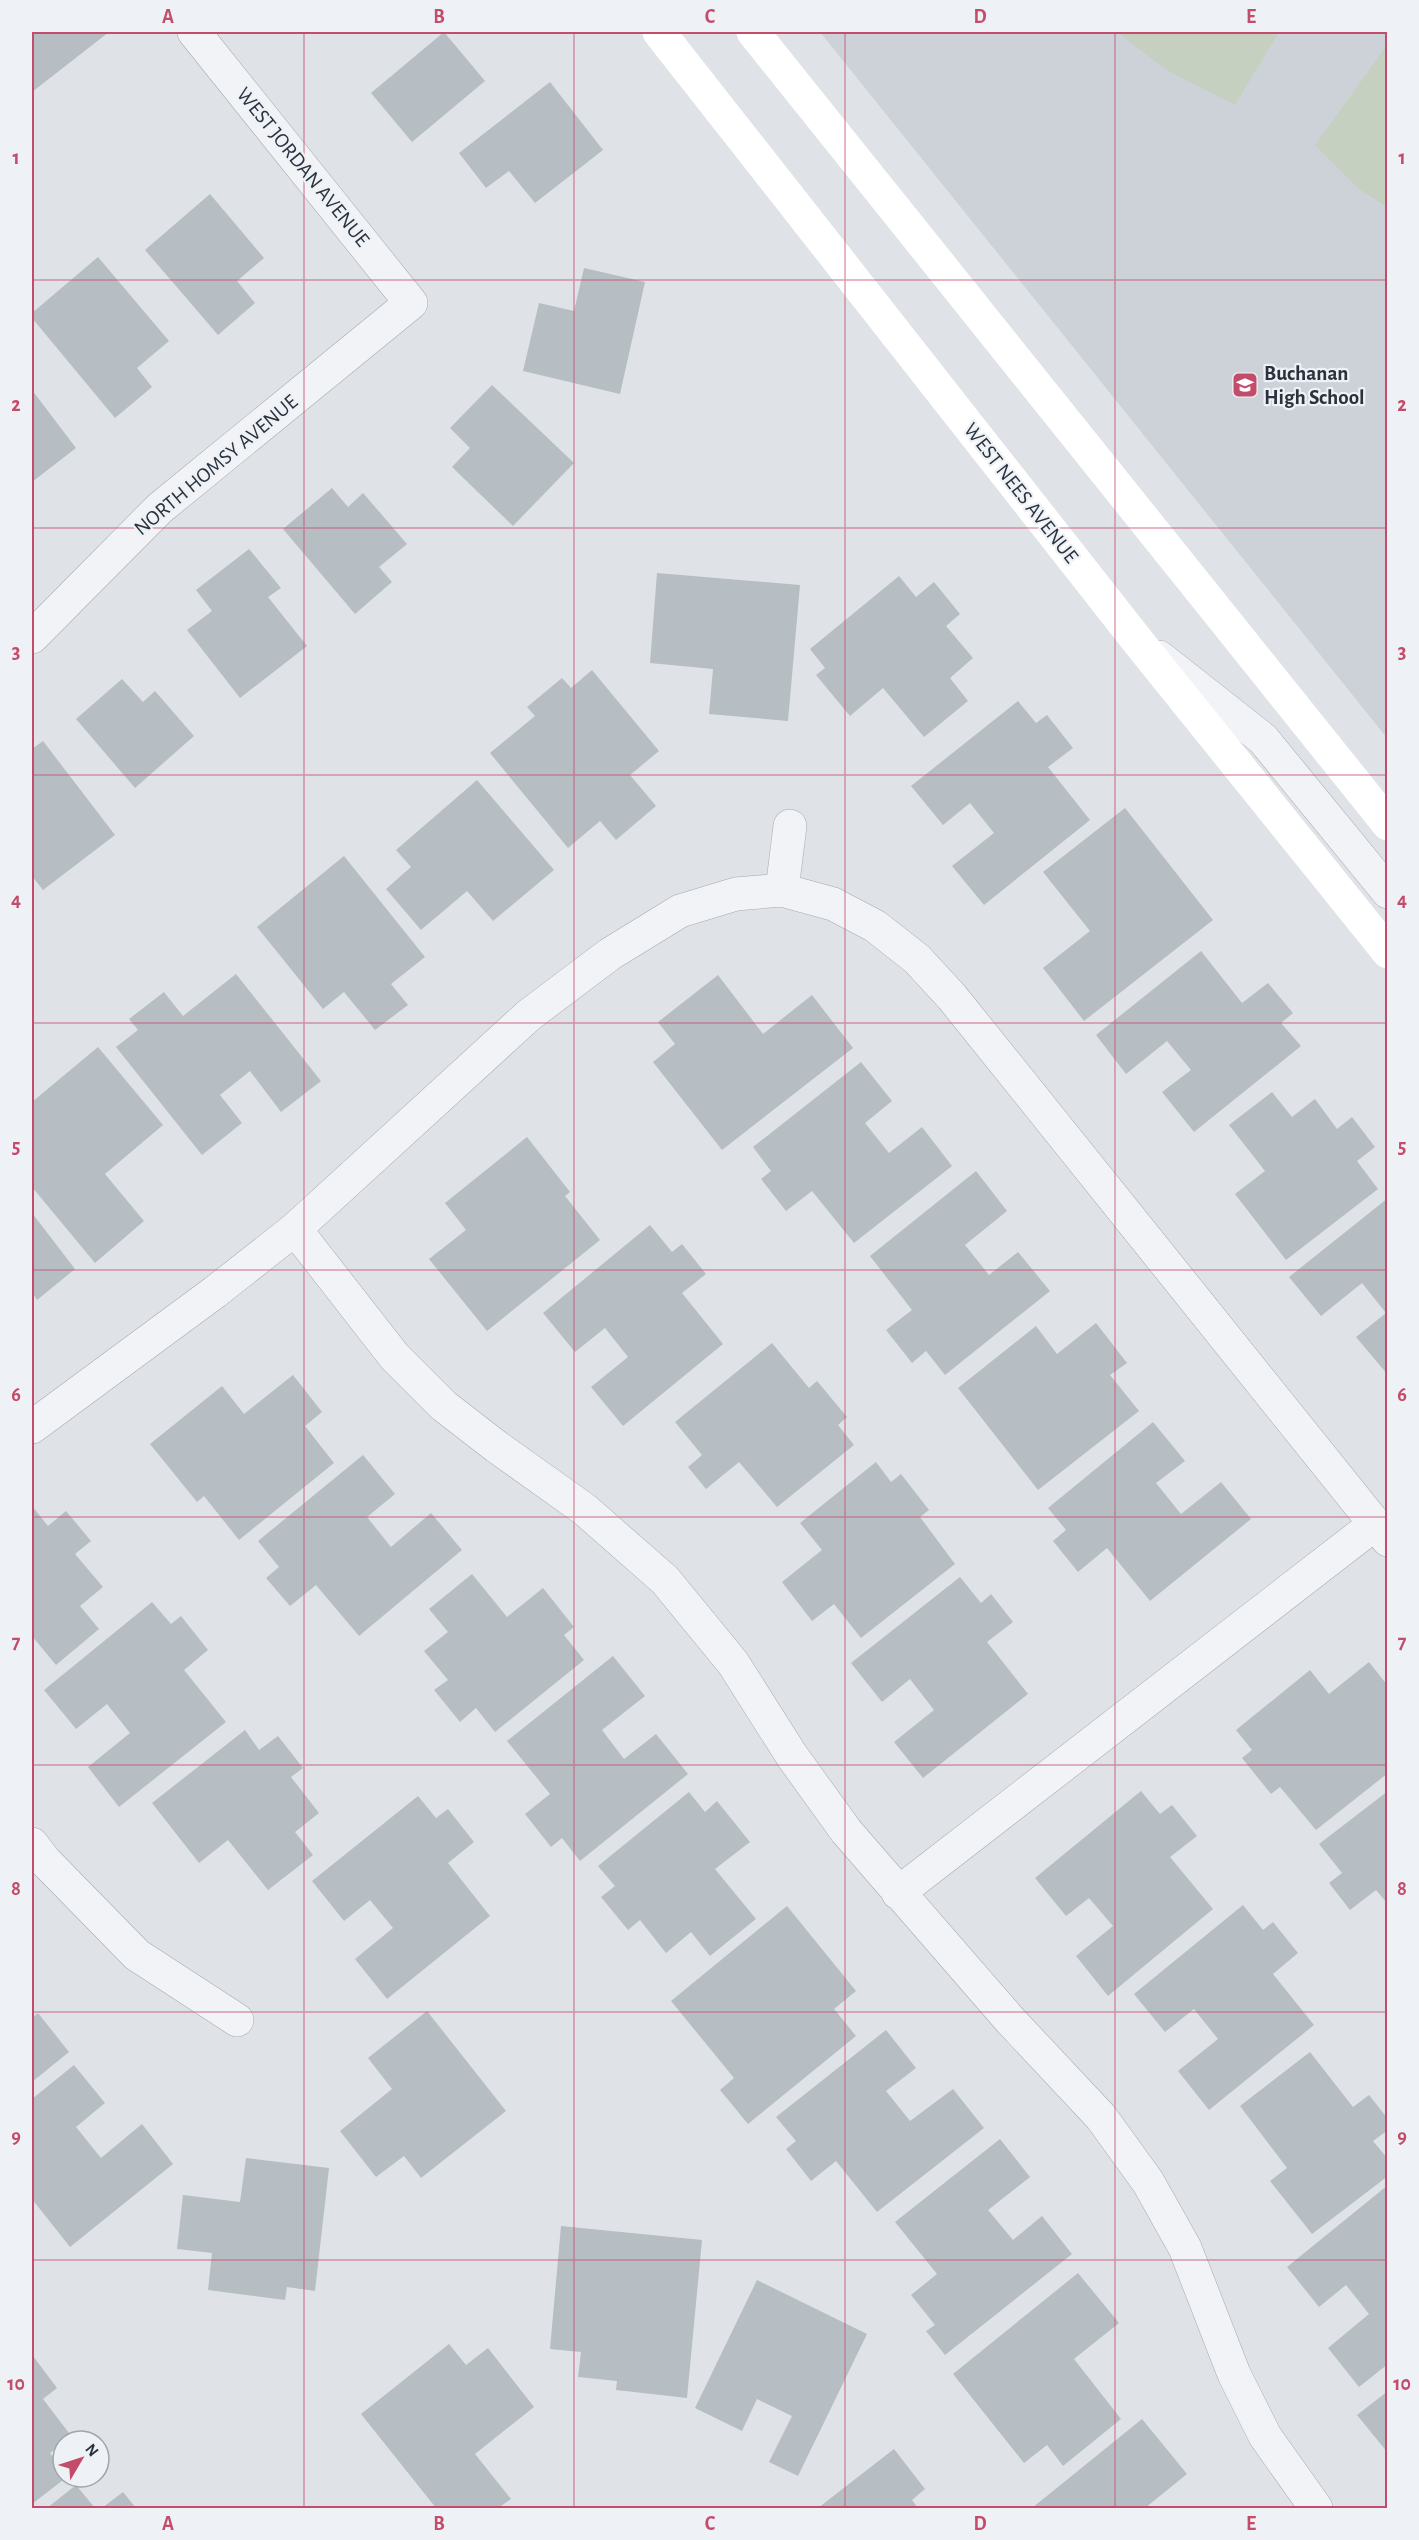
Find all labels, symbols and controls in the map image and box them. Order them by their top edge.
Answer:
text: A [162,7,174,27]
text: B [433,7,445,27]
text: C [705,7,716,27]
text: D [973,7,987,27]
text: E [1246,7,1256,27]
street label: WEST JORDAN AVENUE [233,84,373,250]
text: 1 [12,148,20,168]
text: 1 [1398,148,1406,168]
place label: Buchanan High School [1264,363,1365,408]
school or university icon: Buchanan High School [1230,370,1260,400]
street label: NORTH HOMSY AVENUE [130,391,302,539]
text: 2 [11,395,21,415]
text: 2 [1397,395,1407,415]
street label: WEST NEES AVENUE [960,419,1082,567]
text: 3 [12,642,20,662]
text: 3 [1398,642,1406,662]
text: 4 [11,890,21,910]
text: 4 [1397,890,1407,910]
text: 5 [12,1137,20,1157]
text: 5 [1398,1137,1406,1157]
text: 6 [11,1385,21,1405]
text: 6 [1397,1385,1407,1405]
text: 7 [12,1632,21,1652]
text: 7 [1398,1632,1407,1652]
text: 8 [11,1879,21,1899]
text: 8 [1397,1879,1407,1899]
text: 9 [11,2127,21,2147]
text: 9 [1397,2127,1407,2147]
text: 10 [7,2374,25,2394]
text: 10 [1393,2374,1411,2394]
north arrow [51,2429,111,2489]
text: N [82,2441,102,2460]
text: A [162,2514,174,2534]
text: B [433,2514,445,2534]
text: C [705,2514,716,2534]
text: D [973,2514,987,2534]
text: E [1246,2514,1256,2534]

